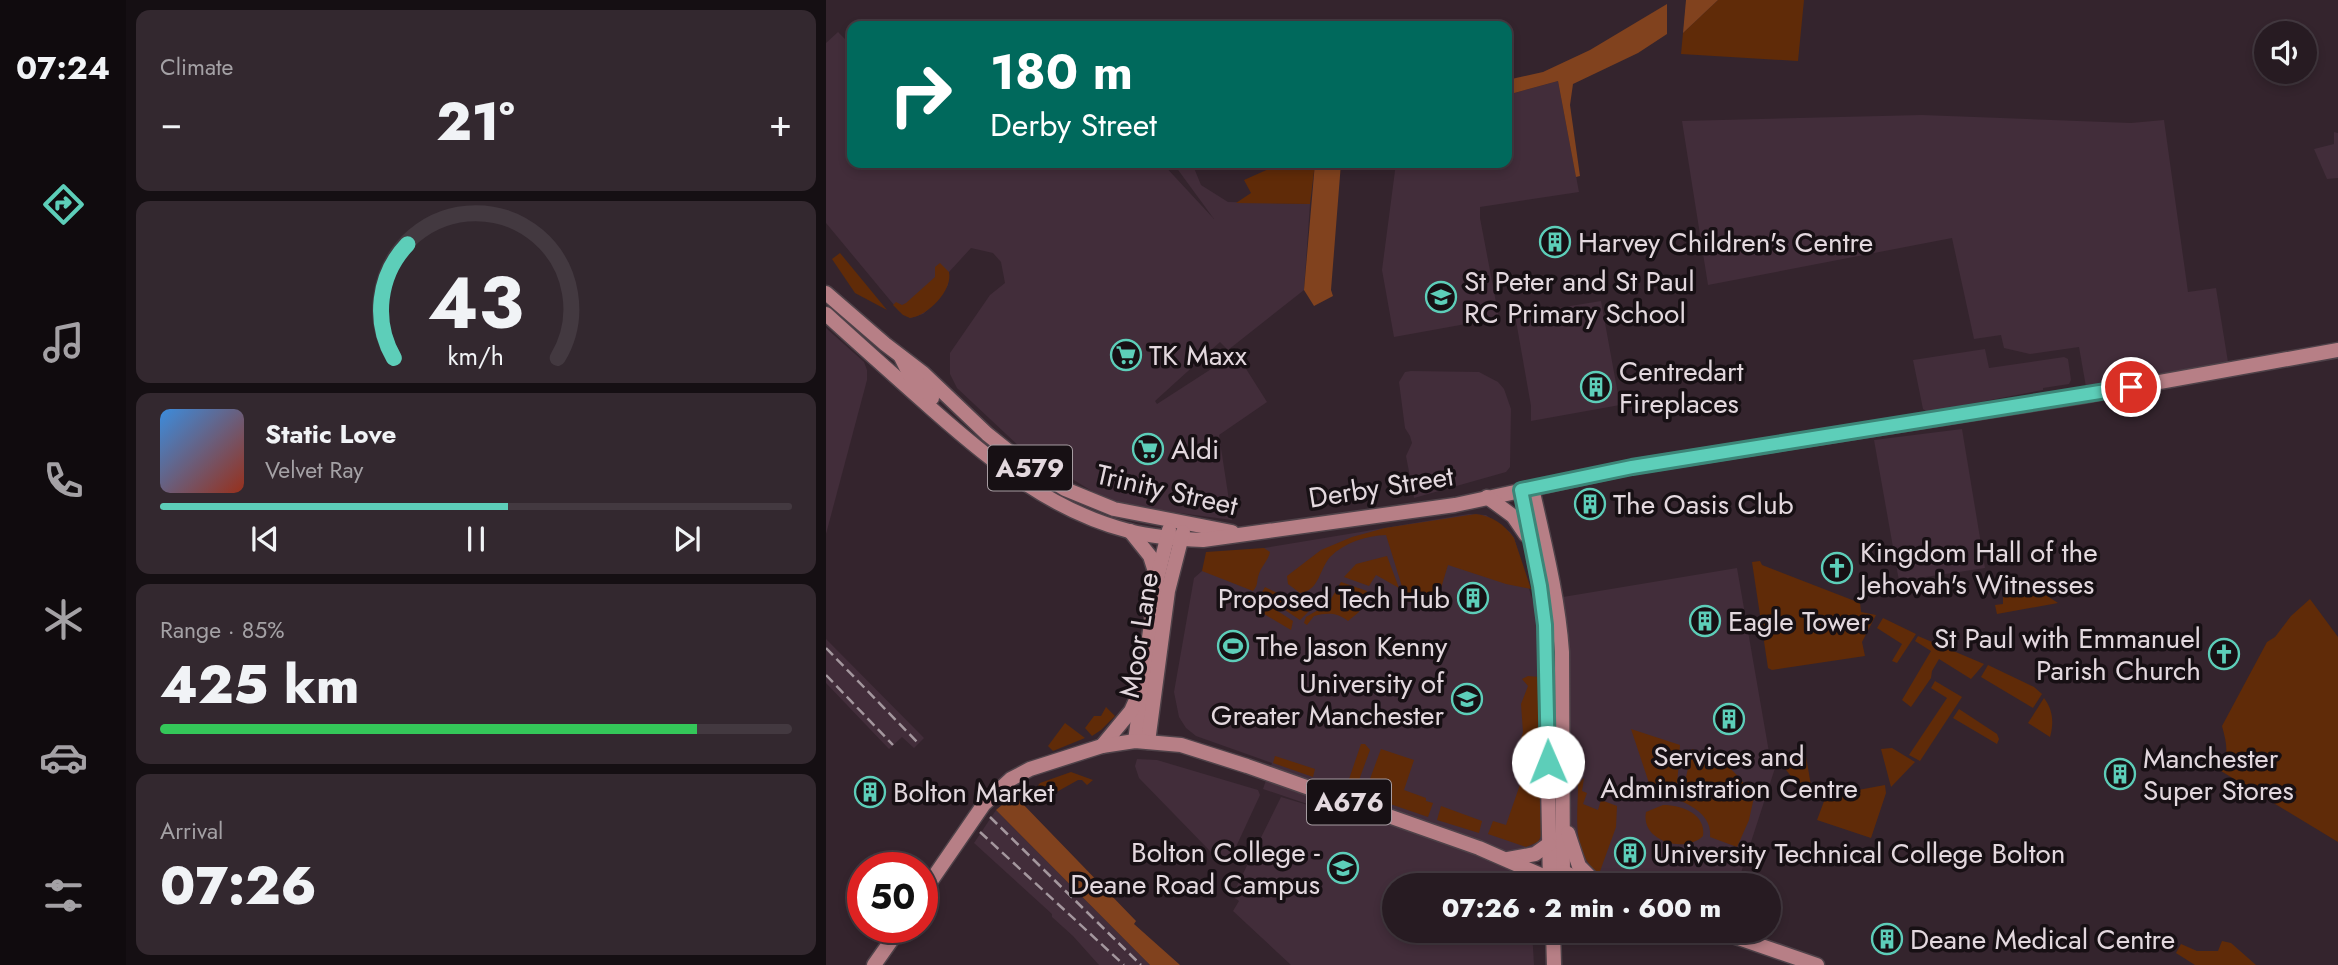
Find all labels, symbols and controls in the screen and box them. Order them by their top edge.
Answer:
map controls [2254,21,2317,84]
button: sound [2254,21,2317,84]
text: 180 m [990,37,1133,107]
text: 07:24 [16,45,110,91]
icon: right [875,49,966,140]
text: Climate [160,50,233,84]
text: 21° [436,84,515,160]
text: − [160,95,182,150]
text: + [769,95,792,150]
text: Derby Street [990,102,1157,148]
icon: directions [39,180,88,229]
place label: Harvey Children's Centre [1578,222,1873,263]
building icon: Harvey Children's Centre [1538,225,1572,259]
text: 43 [428,250,524,355]
place label: St Peter and St Paul RC Primary School [1464,261,1695,334]
school or university icon: St Peter and St Paul RC Primary School [1424,280,1458,314]
icon: music [39,318,88,367]
place label: TK Maxx [1149,335,1247,376]
text: km/h [448,338,504,374]
supermarket icon: TK Maxx [1109,338,1143,372]
place label: Centredart Fireplaces [1619,351,1744,424]
pin [2101,357,2161,417]
icon: arrive [2112,368,2150,406]
building icon: Centredart Fireplaces [1579,370,1613,404]
text: Static Love [265,415,397,453]
place label: Aldi [1171,429,1219,470]
supermarket icon: Aldi [1131,432,1165,466]
road number: A579 [988,446,1072,490]
text: Velvet Ray [265,453,363,487]
street label: Trinity Street [1092,454,1242,526]
street label: Derby Street [1306,455,1457,519]
icon: phone [39,456,88,505]
place label: The Oasis Club [1613,484,1794,525]
building icon: The Oasis Club [1573,487,1607,521]
icon: previous [246,520,284,558]
icon: pause [457,520,495,558]
icon: next [668,520,706,558]
place label: Kingdom Hall of the Jehovah's Witnesses [1856,532,2098,605]
church icon: Kingdom Hall of the Jehovah's Witnesses [1820,551,1854,585]
street label: Moor Lane [1109,569,1169,701]
place label: Proposed Tech Hub [1218,578,1450,619]
building icon: Proposed Tech Hub [1456,581,1490,615]
icon: climate [39,595,88,644]
place label: Eagle Tower [1728,601,1870,642]
building icon: Eagle Tower [1688,604,1722,638]
text: Range · 85% [160,613,284,647]
place label: St Paul with Emmanuel Parish Church [1934,618,2201,691]
place label: The Jason Kenny [1256,626,1448,667]
sports icon: The Jason Kenny [1216,629,1250,663]
church icon: St Paul with Emmanuel Parish Church [2207,637,2241,671]
text: 425 km [160,647,359,723]
place label: University of Greater Manchester [1211,663,1445,736]
school or university icon: University of Greater Manchester [1450,682,1484,716]
building icon: Services and Administration Centre [1712,702,1746,736]
position arrow [1511,725,1585,799]
icon: car [39,733,88,782]
place label: Services and Administration Centre [1600,736,1858,809]
place label: Manchester Super Stores [2143,738,2294,811]
building icon: Manchester Super Stores [2103,757,2137,791]
place label: Bolton Market [893,772,1055,813]
building icon: Bolton Market [853,775,887,809]
road number: A676 [1307,780,1391,824]
text: Arrival [160,814,223,848]
place label: Bolton College - Deane Road Campus [1070,832,1320,905]
place label: University Technical College Bolton [1653,833,2065,874]
building icon: University Technical College Bolton [1613,836,1647,870]
text: 07:26 [160,848,317,924]
school or university icon: Bolton College - Deane Road Campus [1326,851,1360,885]
speed limit sign: 50 [847,852,938,943]
icon: filters [39,871,88,920]
text: 07:26 · 2 min · 600 m [1442,889,1721,927]
place label: Deane Medical Centre [1910,919,2175,960]
building icon: Deane Medical Centre [1870,922,1904,956]

